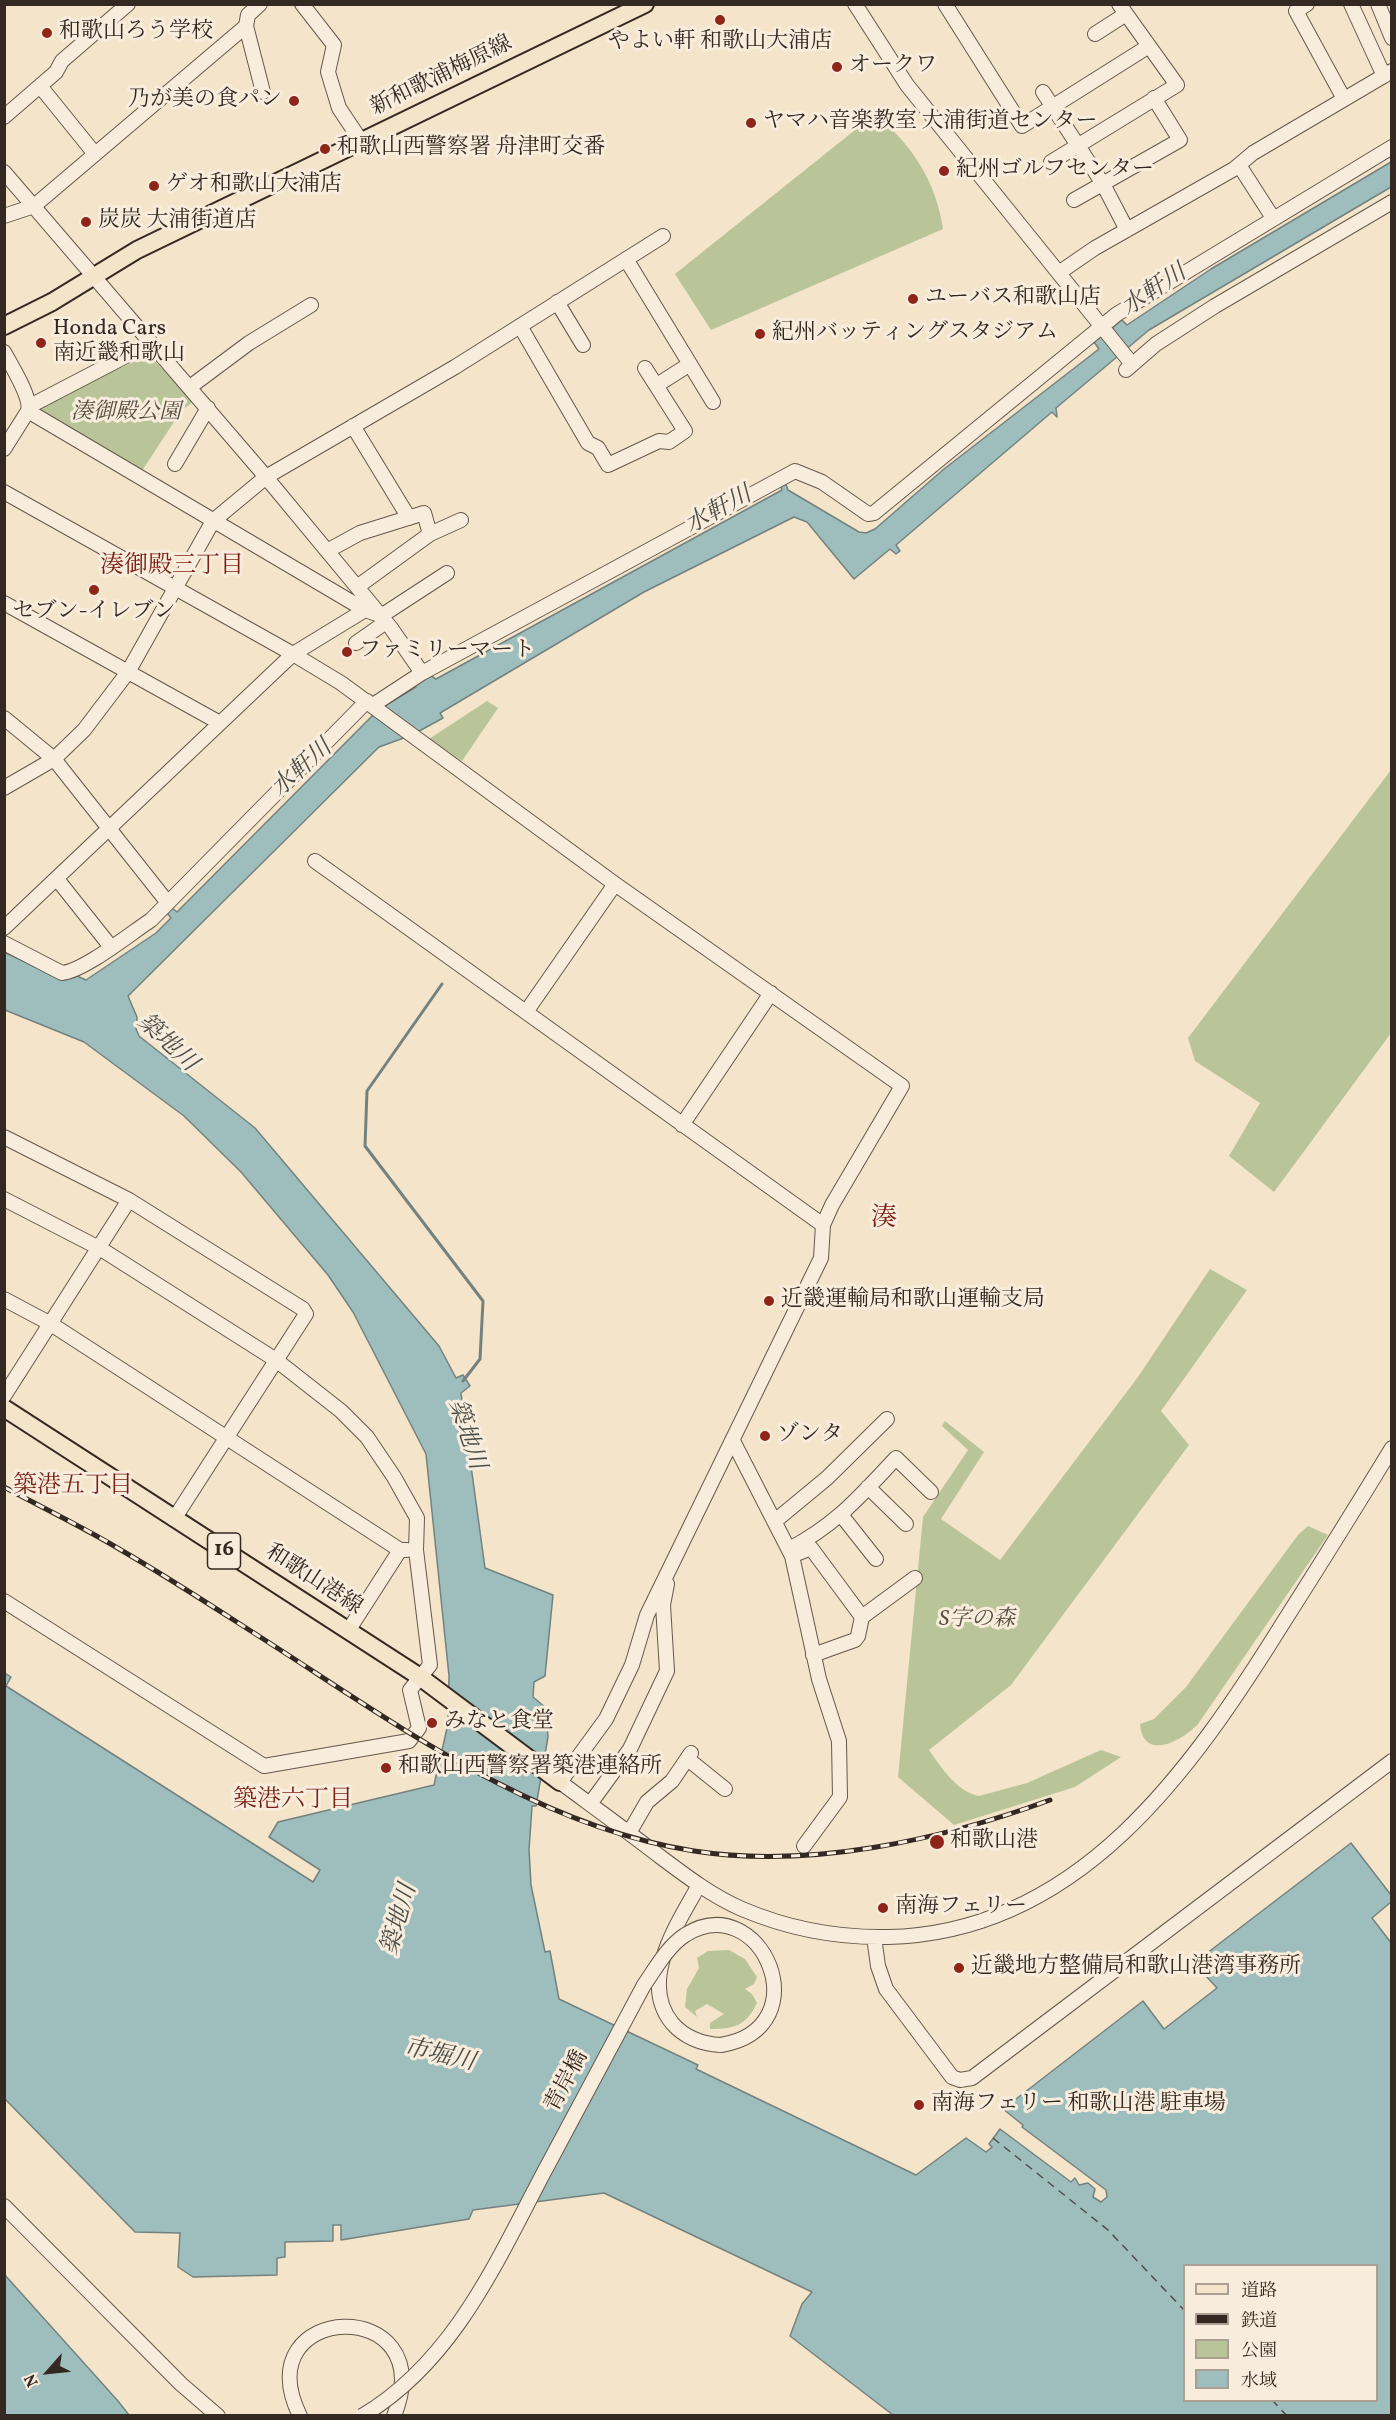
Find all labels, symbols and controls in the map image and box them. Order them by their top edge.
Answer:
marker: やよい軒 和歌山大浦店 [713,13,727,27]
place label: 和歌山ろう学校 [59,20,213,46]
marker: 和歌山ろう学校 [40,26,54,40]
place label: やよい軒 和歌山大浦店 [608,30,832,56]
street label: 新和歌浦梅原線 [367,31,517,123]
place label: オークワ [849,54,937,80]
marker: オークワ [830,60,844,74]
place label: 乃が美の食パン [128,88,282,114]
marker: 乃が美の食パン [287,94,301,108]
place label: ヤマハ音楽教室 大浦街道センター [763,110,1097,136]
marker: ヤマハ音楽教室 大浦街道センター [744,116,758,130]
place label: 和歌山西警察署 舟津町交番 [337,136,605,162]
marker: 和歌山西警察署 舟津町交番 [318,142,332,156]
place label: 紀州ゴルフセンター [956,158,1154,184]
marker: 紀州ゴルフセンター [937,164,951,178]
place label: ゲオ和歌山大浦店 [166,173,342,199]
marker: ゲオ和歌山大浦店 [147,179,161,193]
place label: 炭炭 大浦街道店 [98,209,256,235]
marker: 炭炭 大浦街道店 [79,215,93,229]
water label: 水軒川 [1117,260,1193,324]
place label: ユーバス和歌山店 [925,286,1101,312]
marker: ユーバス和歌山店 [906,292,920,306]
place label: Honda Cars 南近畿和歌山 [53,317,185,368]
place label: 紀州バッティングスタジアム [772,321,1058,347]
marker: 紀州バッティングスタジアム [753,327,767,341]
marker: Honda Cars 南近畿和歌山 [34,336,48,350]
park label: 湊御殿公園 [71,401,181,427]
water label: 水軒川 [681,482,757,542]
district label: 湊御殿三丁目 [100,554,244,582]
marker: セブン-イレブン [87,583,101,597]
place label: セブン-イレブン [12,600,176,626]
place label: ファミリーマート [359,639,535,665]
marker: ファミリーマート [340,645,354,659]
water label: 水軒川 [267,735,339,805]
water label: 築地川 [130,1009,202,1079]
district label: 湊 [871,1204,897,1236]
place label: 近畿運輸局和歌山運輸支局 [781,1288,1045,1314]
marker: 近畿運輸局和歌山運輸支局 [762,1294,776,1308]
water label: 築地川 [440,1396,490,1474]
place label: ゾンタ [777,1423,843,1449]
marker: ゾンタ [758,1429,772,1443]
district label: 築港五丁目 [13,1474,133,1502]
road number: 16 [208,1533,240,1569]
street label: 和歌山港線 [260,1540,366,1622]
park label: S字の森 [939,1608,1015,1634]
place label: みなと食堂 [444,1710,554,1736]
marker: みなと食堂 [425,1716,439,1730]
place label: 和歌山西警察署築港連絡所 [398,1755,662,1781]
marker: 和歌山西警察署築港連絡所 [379,1761,393,1775]
district label: 築港六丁目 [233,1788,353,1816]
place label: 和歌山港 [950,1829,1038,1855]
marker: 和歌山港 [928,1833,946,1851]
water label: 築地川 [377,1881,425,1959]
place label: 南海フェリー [895,1895,1027,1921]
marker: 南海フェリー [876,1901,890,1915]
place label: 近畿地方整備局和歌山港湾事務所 [971,1955,1301,1981]
marker: 近畿地方整備局和歌山港湾事務所 [952,1961,966,1975]
water label: 市堀川 [401,2035,477,2079]
street label: 青岸橋 [541,2047,595,2117]
place label: 南海フェリー 和歌山港 駐車場 [931,2092,1226,2118]
marker: 南海フェリー 和歌山港 駐車場 [912,2098,926,2112]
legend [1183,2264,1378,2402]
text: 道路 [1241,2279,1277,2304]
text: 鉄道 [1241,2309,1277,2334]
text: 公園 [1241,2339,1277,2364]
north arrow [18,2342,78,2402]
text: 水域 [1241,2369,1277,2394]
text: N [20,2370,44,2390]

